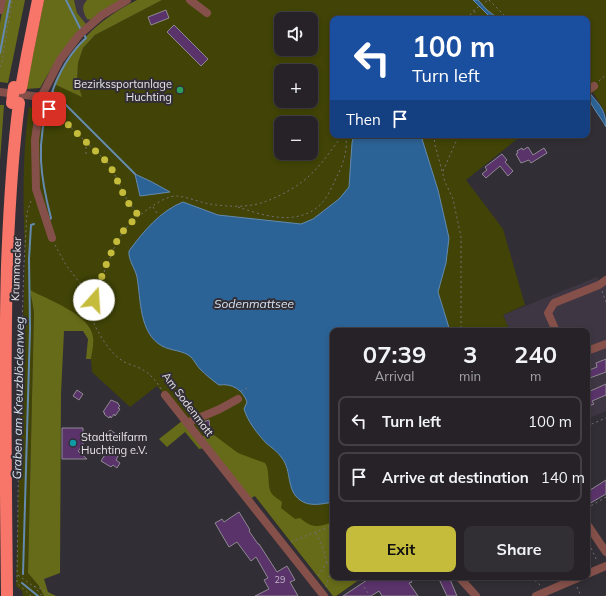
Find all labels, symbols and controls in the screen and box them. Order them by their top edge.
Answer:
map controls [274,12,318,160]
button: sound [274,12,318,56]
text: 100 m [412,29,495,64]
icon: left [346,32,398,84]
button: + [274,64,318,108]
text: Turn left [412,64,480,87]
place label: Bezirkssportanlage Huchting [74,77,172,104]
marker: Bezirkssportanlage Huchting [175,85,185,95]
pin [32,92,66,126]
icon: arrive [38,98,60,120]
icon: arrive [389,108,411,130]
text: Then [346,110,381,129]
button: − [274,116,318,160]
street label: Krummacker [8,237,24,301]
position arrow [73,279,115,321]
water label: Sodenmattsee [214,296,295,311]
water label: Graben am Kreuzblöckenweg [9,316,27,480]
text: 07:39 [363,339,426,369]
text: 3 [463,339,477,369]
text: 240 [514,339,557,369]
text: Arrival [375,368,414,384]
text: min [459,368,481,384]
text: m [530,368,541,384]
street label: Am Sodenmatt [159,369,217,439]
icon: left [348,410,370,432]
text: Turn left [382,412,441,431]
text: 100 m [528,412,572,431]
place label: Stadtteilfarm Huchting e.V. [81,430,148,457]
marker: Stadtteilfarm Huchting e.V. [68,438,78,448]
icon: arrive [348,466,370,488]
text: Arrive at destination [382,468,529,487]
text: 140 m [541,468,585,487]
button: Exit [346,526,456,572]
button: Share [464,526,574,572]
house number: 29 [275,574,285,585]

